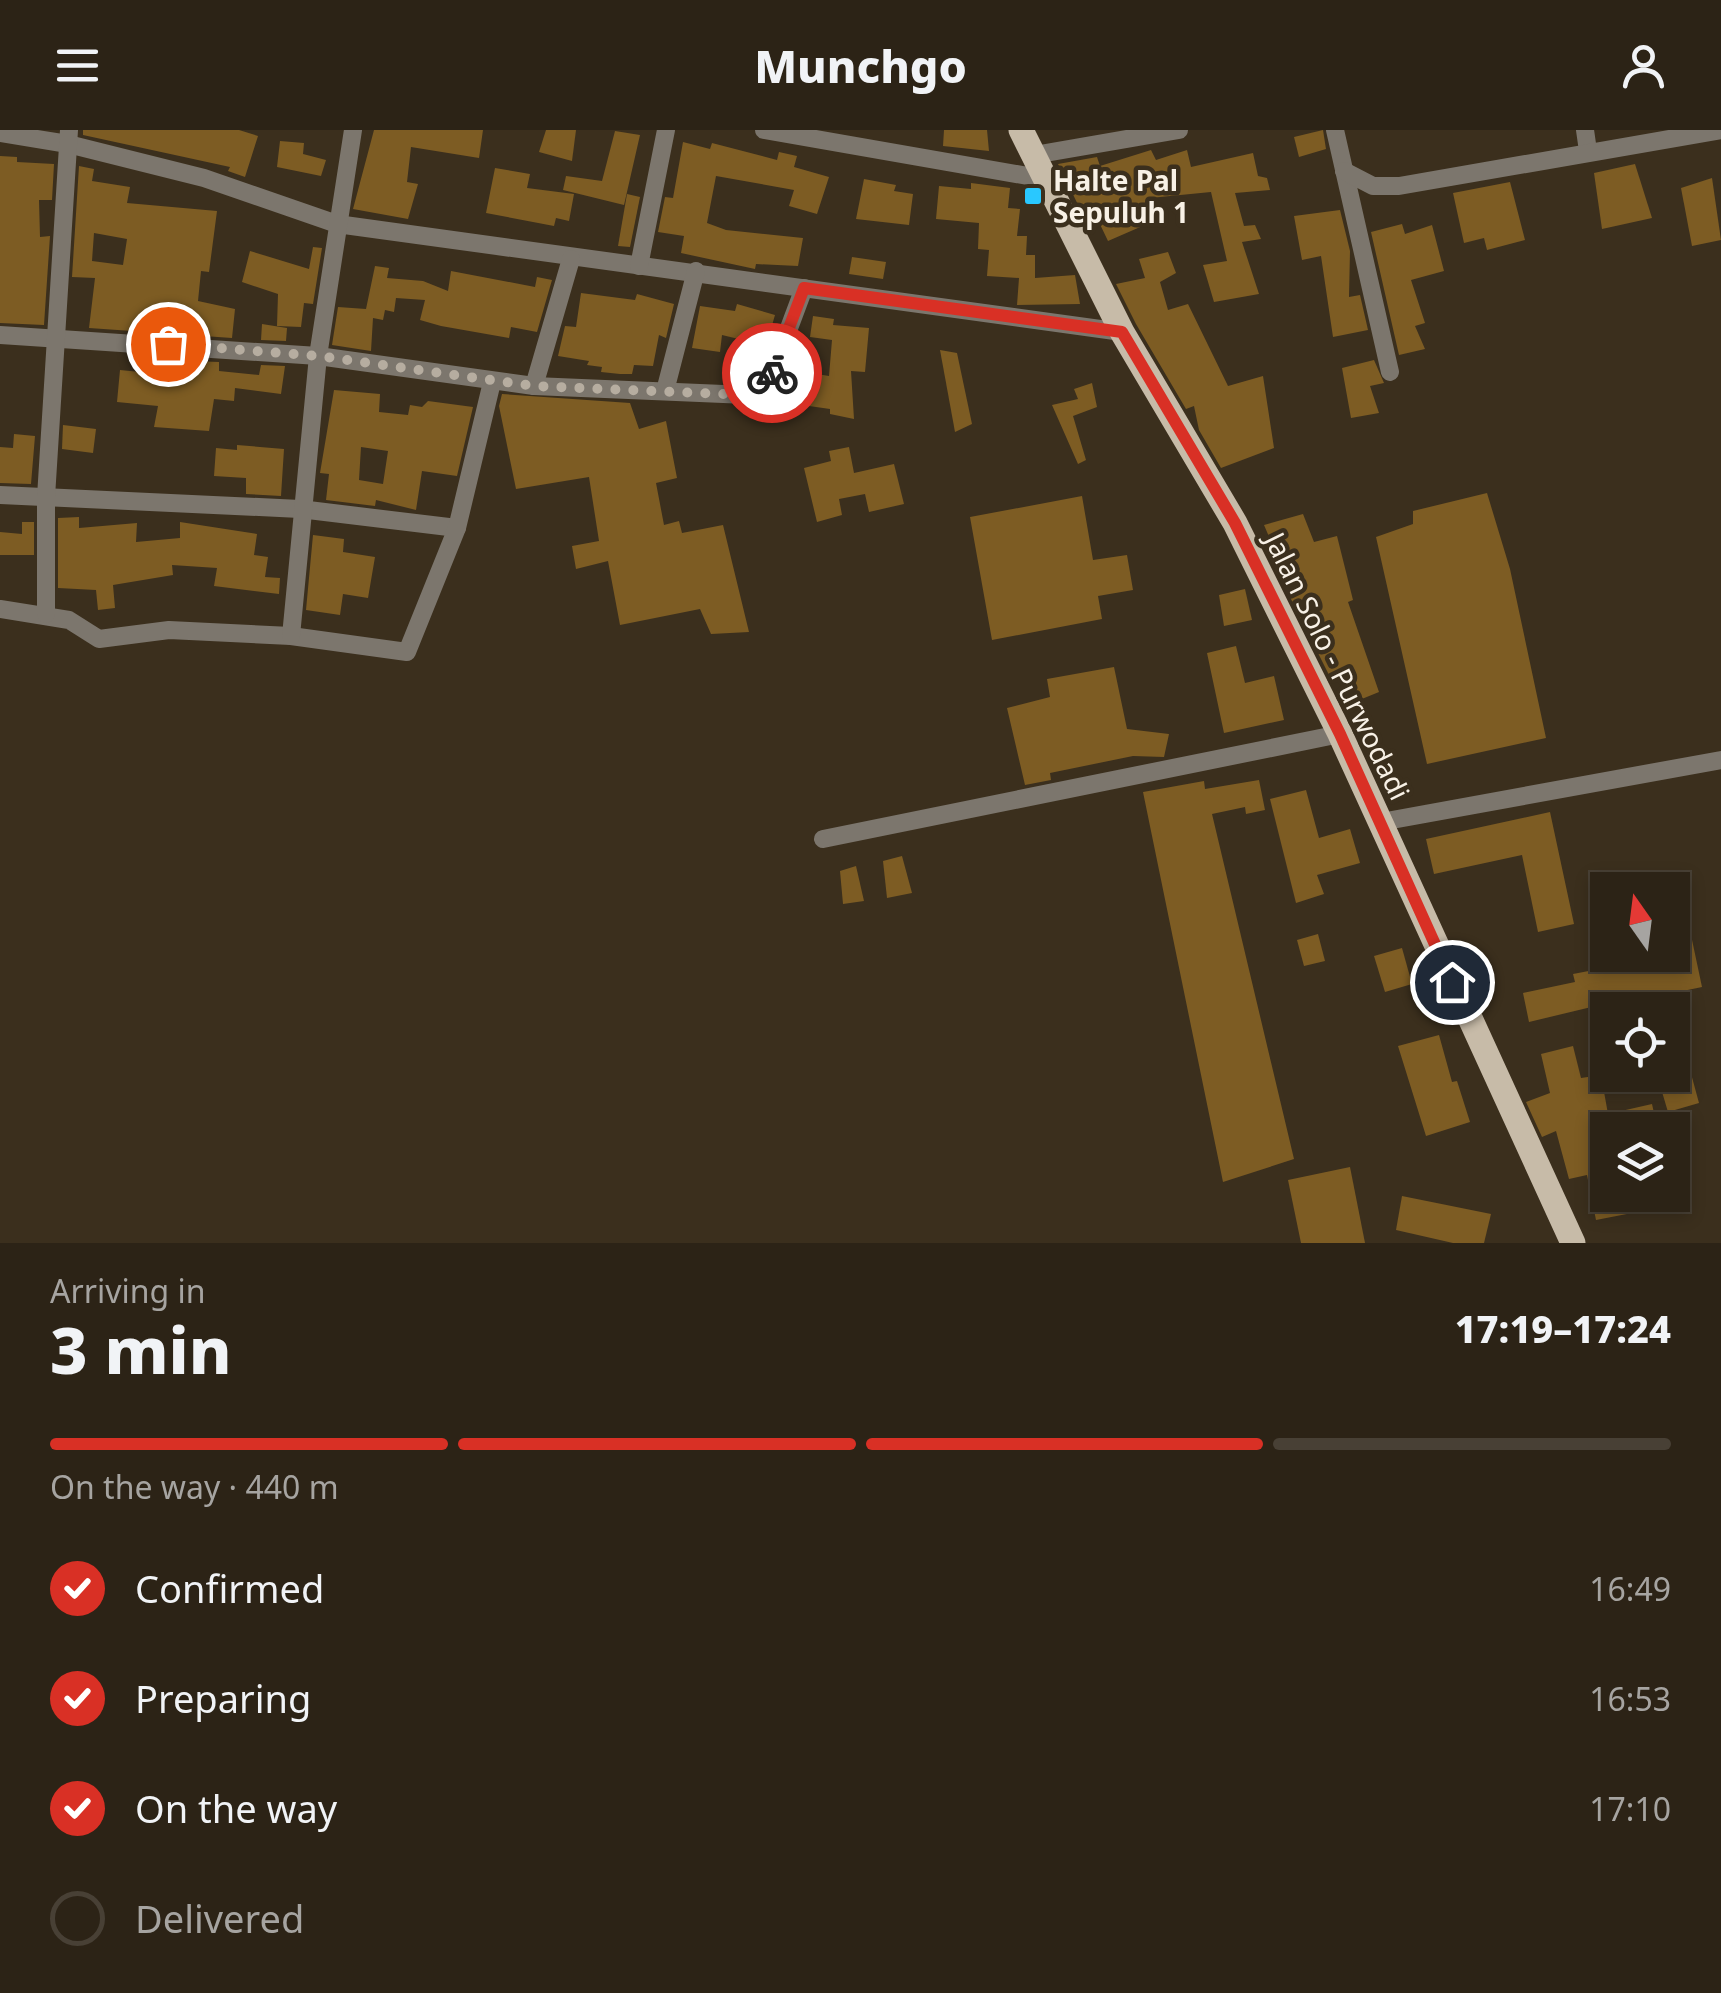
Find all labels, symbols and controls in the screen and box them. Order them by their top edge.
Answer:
text: Munchgo [754,35,967,96]
icon: menu [50,38,105,93]
icon: person [1616,38,1671,93]
place label: Halte Pal Sepuluh 1 [1053,161,1189,231]
marker: Halte Pal Sepuluh 1 [1022,185,1044,207]
pin [126,302,211,387]
icon: bag [141,317,196,372]
courier [722,323,822,423]
icon: bike [745,346,800,401]
street label: Jalan Solo - Purwodadi [1255,523,1419,806]
north arrow [1590,872,1690,972]
map controls [1590,872,1690,1212]
pin [1410,940,1495,1025]
icon: home [1425,955,1480,1010]
button: locate [1590,992,1690,1092]
button: layers [1590,1112,1690,1212]
text: Arriving in [50,1269,205,1312]
text: 17:19–17:24 [1455,1302,1671,1354]
text: 3 min [50,1305,232,1393]
text: On the way · 440 m [50,1465,339,1508]
icon: check [50,1561,105,1616]
text: Confirmed [135,1562,324,1614]
text: 16:49 [1589,1567,1671,1610]
icon: check [50,1671,105,1726]
text: Preparing [135,1672,311,1724]
text: 16:53 [1589,1677,1671,1720]
icon: check [50,1781,105,1836]
text: On the way [135,1782,337,1834]
text: 17:10 [1589,1787,1671,1830]
text: Delivered [135,1892,304,1944]

